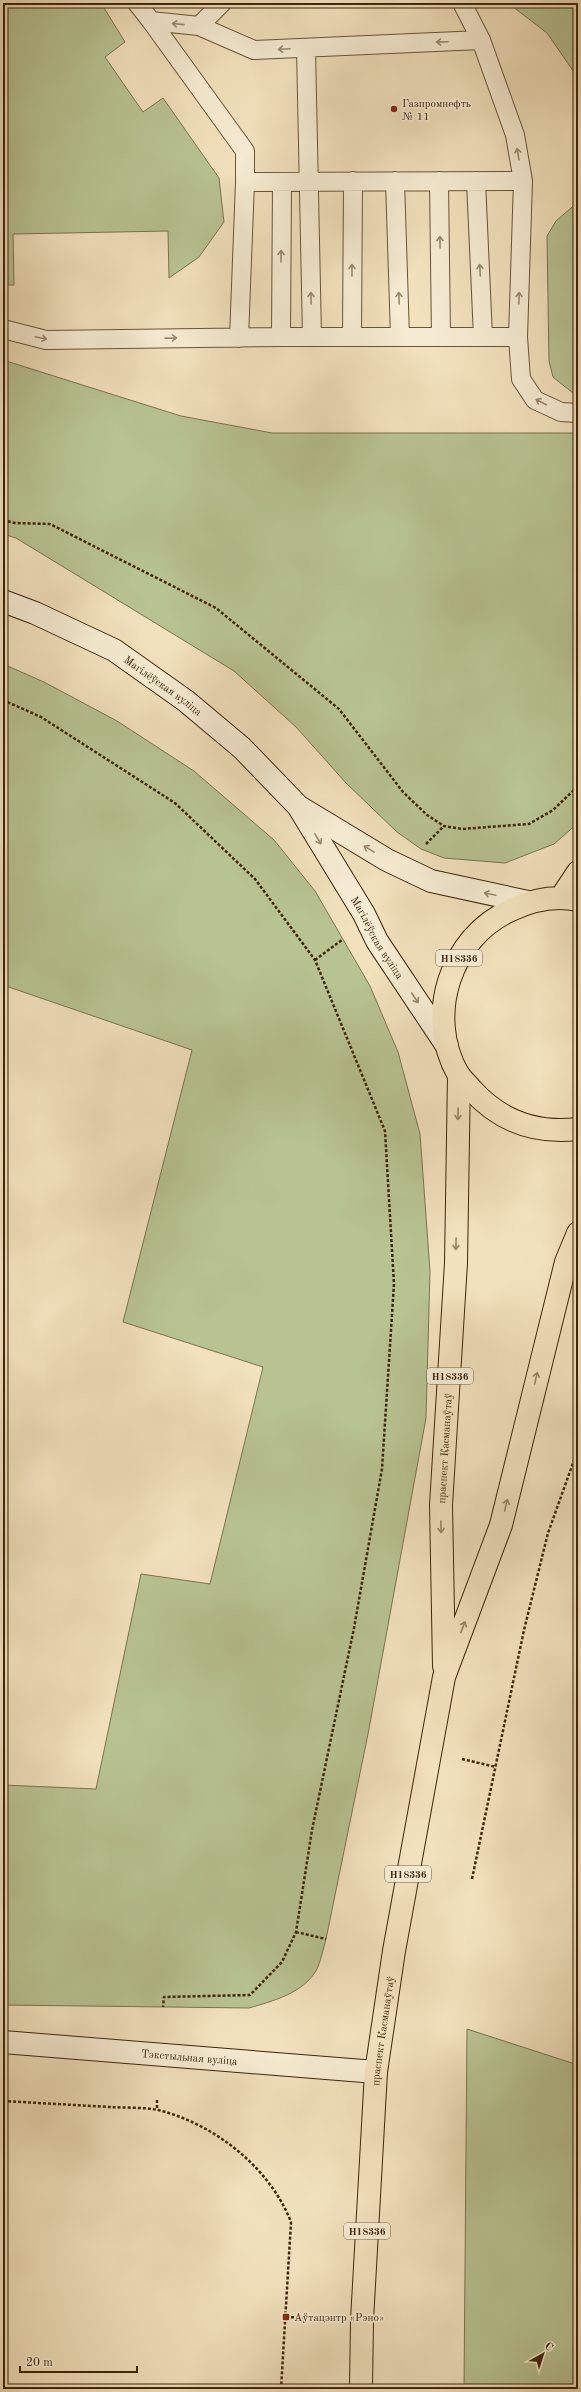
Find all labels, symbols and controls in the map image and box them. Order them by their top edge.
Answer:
one-way arrow [172,20,185,27]
one-way arrow [436,38,449,46]
one-way arrow [278,45,291,52]
place label: Газпромнефть № 11 [402,99,471,123]
marker: Газпромнефть № 11 [389,104,399,114]
one-way arrow [514,148,522,161]
one-way arrow [436,236,444,249]
one-way arrow [277,250,285,263]
one-way arrow [349,264,356,277]
one-way arrow [477,264,484,277]
one-way arrow [307,292,315,305]
one-way arrow [395,292,402,305]
one-way arrow [516,292,523,305]
one-way arrow [164,334,177,342]
one-way arrow [34,335,47,343]
one-way arrow [536,398,548,405]
street label: Магілёўская вуліца [121,655,204,719]
one-way arrow [315,833,323,845]
one-way arrow [363,845,375,853]
one-way arrow [484,889,497,897]
street label: Магілёўская вуліца [348,895,405,982]
road number: Н18336 [436,950,482,966]
one-way arrow [411,992,419,1003]
one-way arrow [454,1107,462,1120]
one-way arrow [452,1237,460,1250]
road number: Н18336 [427,1368,473,1384]
one-way arrow [533,1372,541,1385]
street label: праспект Касманаўтаў [437,1392,455,1504]
one-way arrow [503,1499,510,1512]
one-way arrow [437,1520,445,1533]
one-way arrow [459,1622,467,1634]
road number: Н18336 [385,1866,431,1882]
street label: праспект Касманаўтаў [371,1975,397,2086]
street label: Тэкстыльная вуліца [141,2049,238,2068]
road number: Н18336 [344,2223,390,2239]
marker: Аўтацэнтр «Рэно» [281,2312,291,2322]
place label: Аўтацэнтр «Рэно» [294,2313,384,2324]
north arrow [523,2334,563,2374]
text: С [542,2341,555,2354]
scale bar [20,2348,137,2374]
text: 20 m [26,2357,53,2369]

